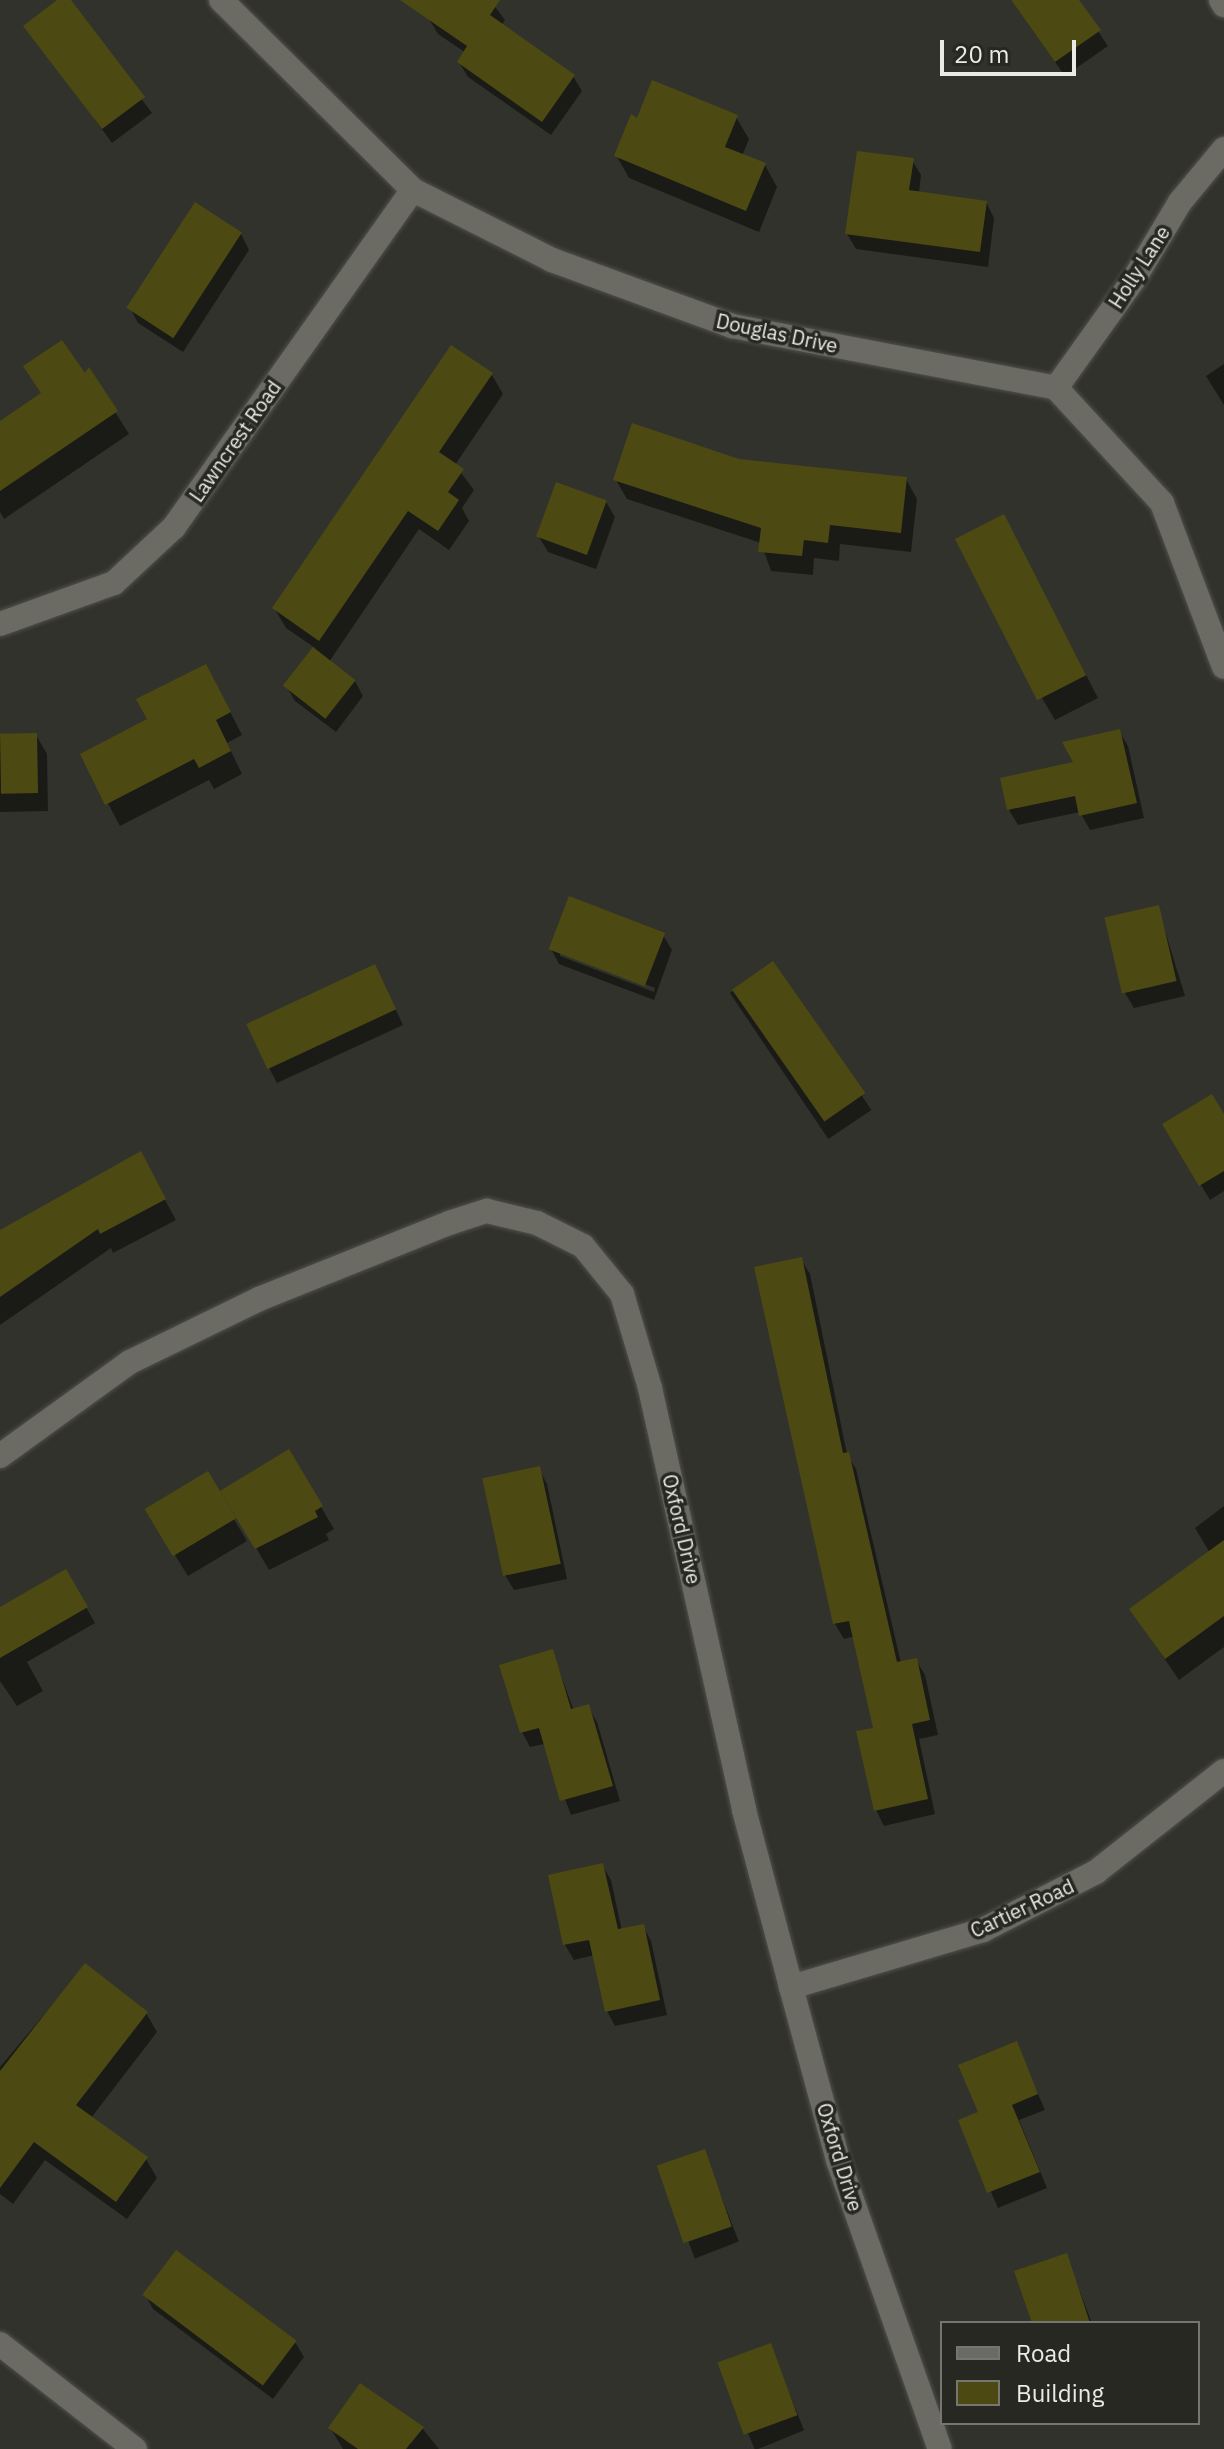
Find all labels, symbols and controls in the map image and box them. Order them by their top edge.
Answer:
scale bar [944,24,1080,74]
text: 20 m [954,38,1009,70]
street label: Holly Lane [1103,221,1175,313]
street label: Douglas Drive [714,308,840,358]
street label: Lawncrest Road [184,376,286,506]
street label: Oxford Drive [658,1472,706,1586]
street label: Cartier Road [966,1874,1078,1942]
street label: Oxford Drive [812,2100,868,2214]
legend [940,2321,1200,2425]
text: Road [1016,2337,1071,2369]
text: Building [1016,2377,1104,2409]

